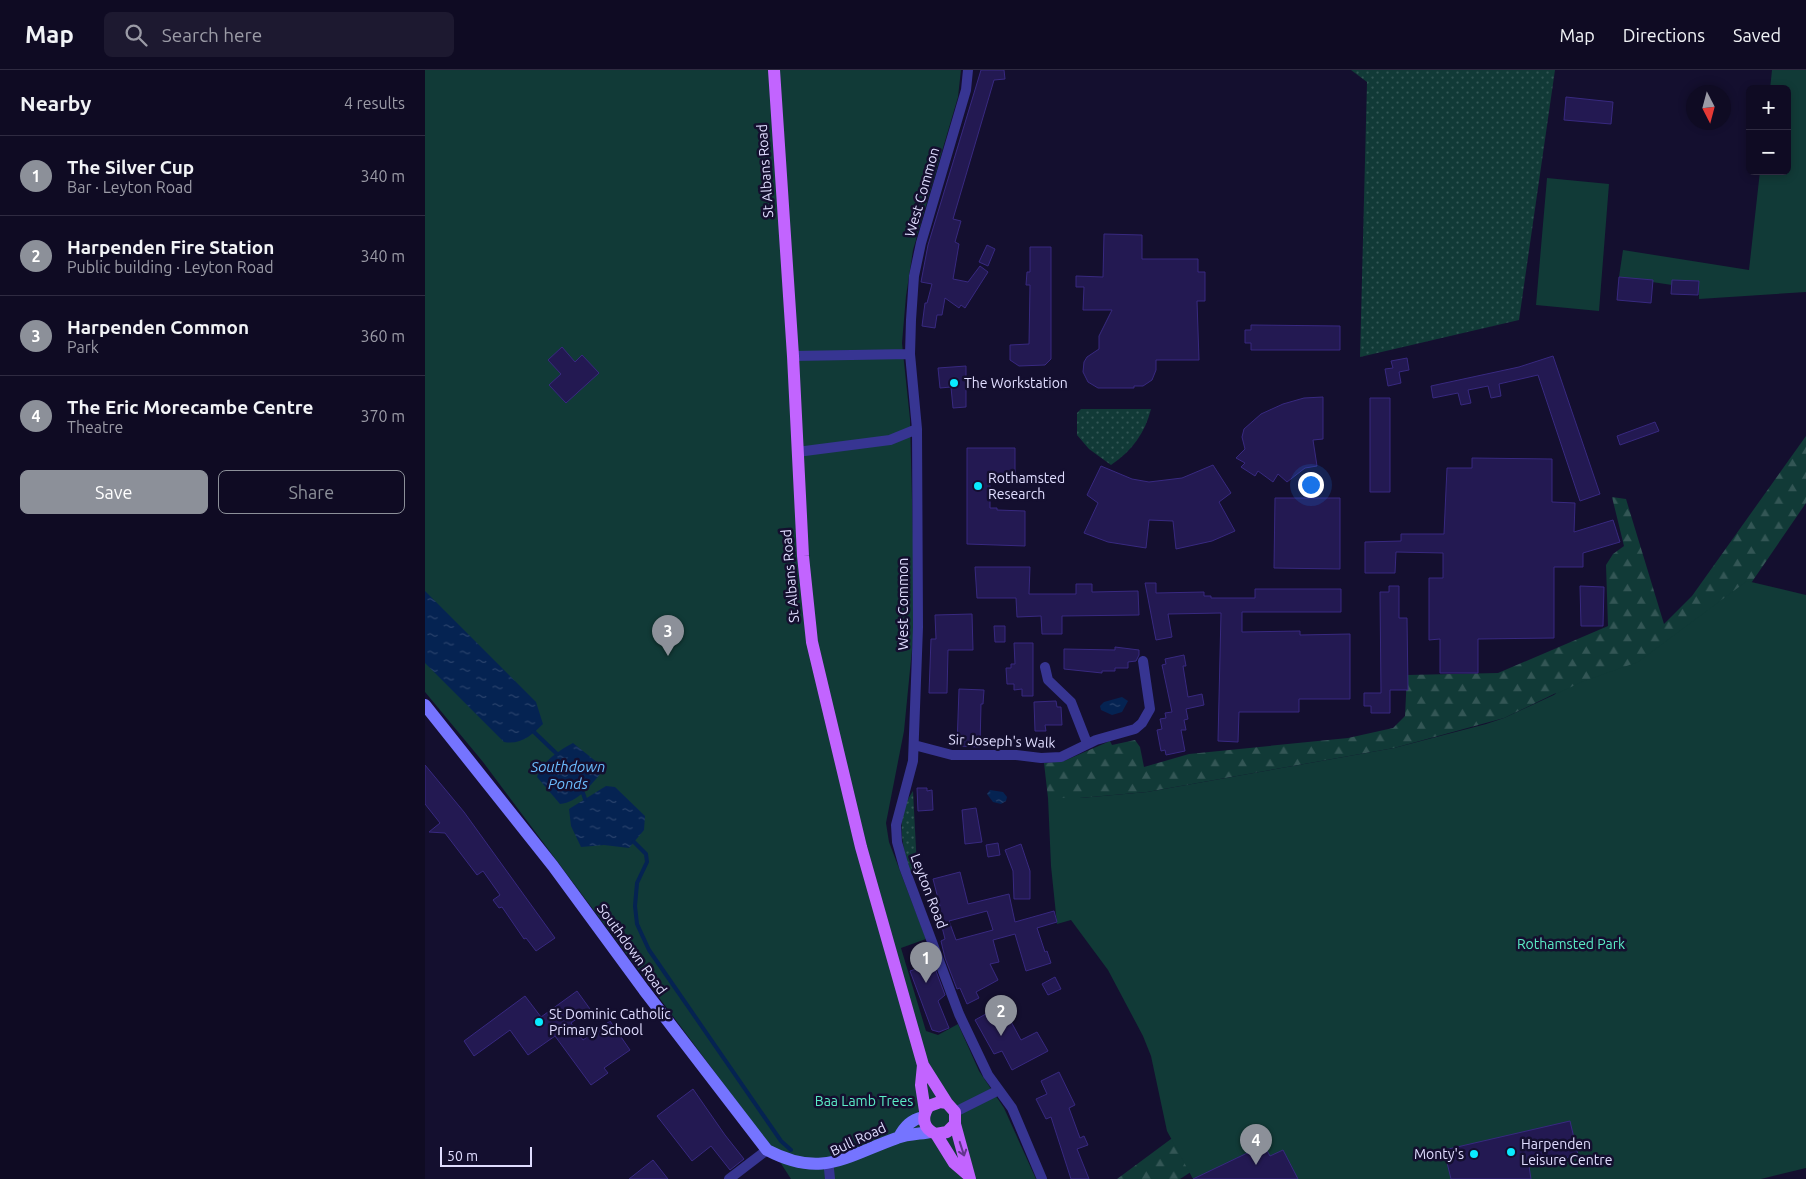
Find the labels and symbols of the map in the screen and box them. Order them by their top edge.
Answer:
north arrow [1686,85,1731,130]
street label: St Albans Road [754,124,776,218]
street label: West Common [902,145,942,239]
place label: The Workstation [964,375,1068,391]
marker: The Workstation [948,377,960,389]
place label: Rothamsted Research [988,470,1065,502]
your location [1298,472,1324,498]
marker: Rothamsted Research [972,480,984,492]
street label: St Albans Road [778,529,802,623]
street label: West Common [895,558,911,650]
pin: 3 [652,615,684,656]
street label: Sir Joseph's Walk [948,731,1056,751]
water label: Southdown Ponds [530,758,605,792]
street label: Leyton Road [907,851,951,931]
street label: Southdown Road [594,901,670,997]
park label: Rothamsted Park [1517,936,1625,952]
pin: 1 [910,942,942,983]
pin: 2 [985,995,1017,1036]
place label: St Dominic Catholic Primary School [549,1006,671,1038]
marker: St Dominic Catholic Primary School [533,1016,545,1028]
park label: Baa Lamb Trees [815,1093,913,1109]
street label: Bull Road [828,1119,888,1159]
pin: 4 [1240,1124,1272,1165]
place label: Harpenden Leisure Centre [1521,1136,1612,1168]
one-way arrow [958,1141,968,1157]
scale bar [440,1144,533,1167]
place label: Monty's [1414,1146,1464,1162]
marker: Harpenden Leisure Centre [1505,1146,1517,1158]
marker: Monty's [1468,1148,1480,1160]

